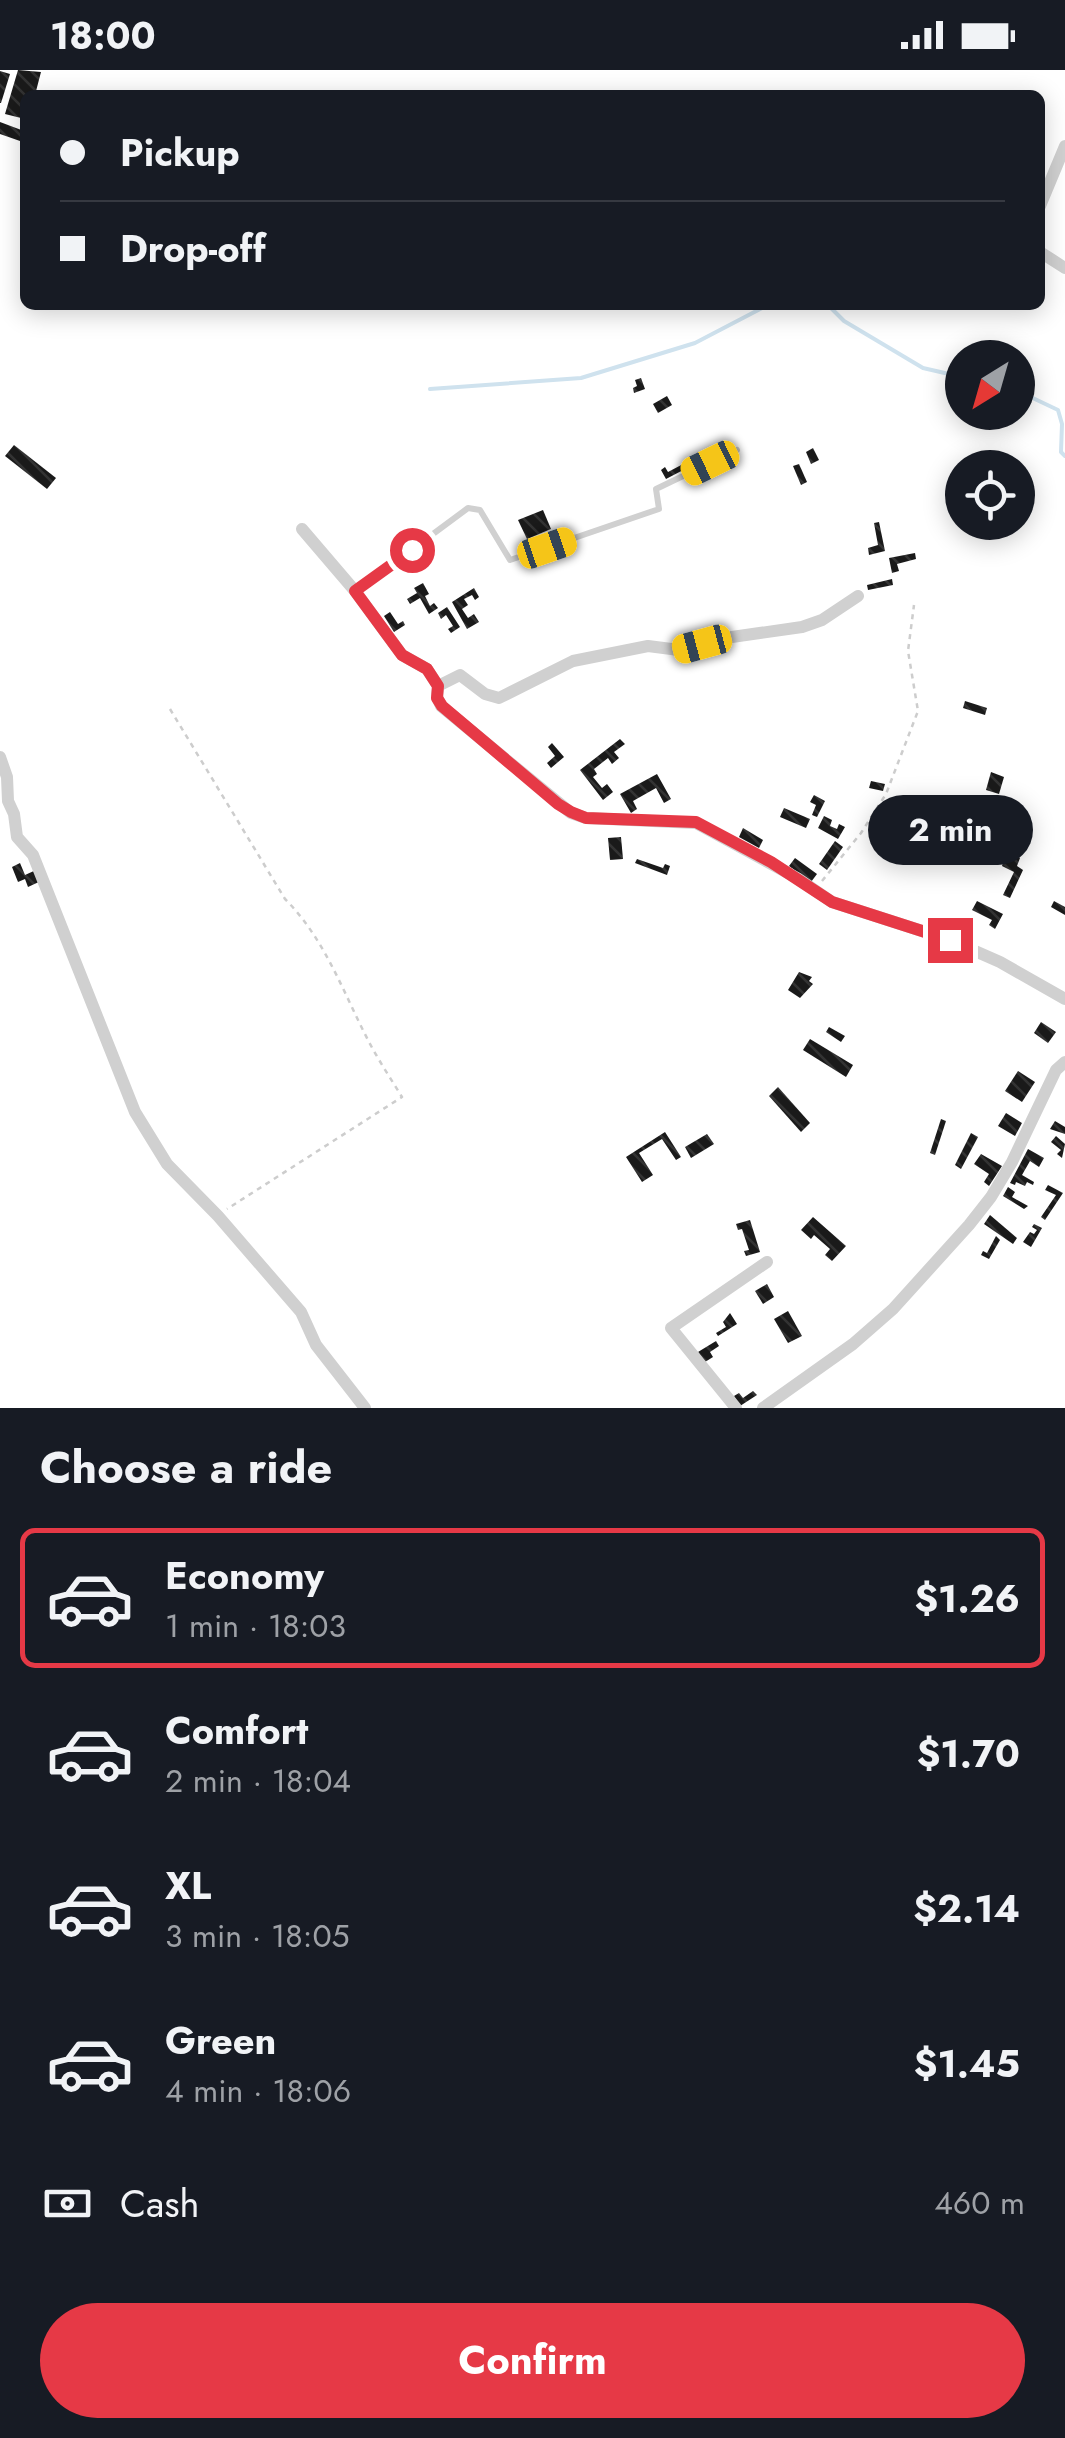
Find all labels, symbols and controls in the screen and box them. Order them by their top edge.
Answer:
text: 18:00 [50,8,156,63]
text: Pickup [120,125,240,180]
text: Drop-off [120,221,266,276]
north arrow [945,340,1035,430]
map controls [945,340,1035,540]
car [676,436,744,490]
button: locate [945,450,1035,540]
car [514,524,580,572]
route start [390,528,435,573]
car [669,622,735,666]
callout: 2 min [868,795,1032,865]
text: 2 min [908,807,993,853]
route end [928,918,973,963]
text: Choose a ride [40,1435,332,1500]
text: Economy [165,1548,324,1603]
icon: car [45,1553,135,1643]
text: $1.26 [914,1571,1020,1626]
text: 1 min · 18:03 [165,1603,346,1649]
text: Comfort [165,1703,308,1758]
icon: car [45,1708,135,1798]
text: $1.70 [917,1726,1020,1781]
text: 2 min · 18:04 [165,1758,351,1804]
text: XL [165,1858,211,1913]
icon: car [45,1863,135,1953]
text: $2.14 [913,1881,1020,1936]
text: 3 min · 18:05 [165,1913,350,1959]
text: Green [165,2013,276,2068]
icon: car [45,2018,135,2108]
text: $1.45 [914,2036,1020,2091]
text: 4 min · 18:06 [165,2068,351,2114]
icon: cash [40,2176,95,2231]
text: Cash [120,2176,200,2231]
text: 460 m [934,2180,1025,2226]
button: Confirm [40,2303,1025,2418]

